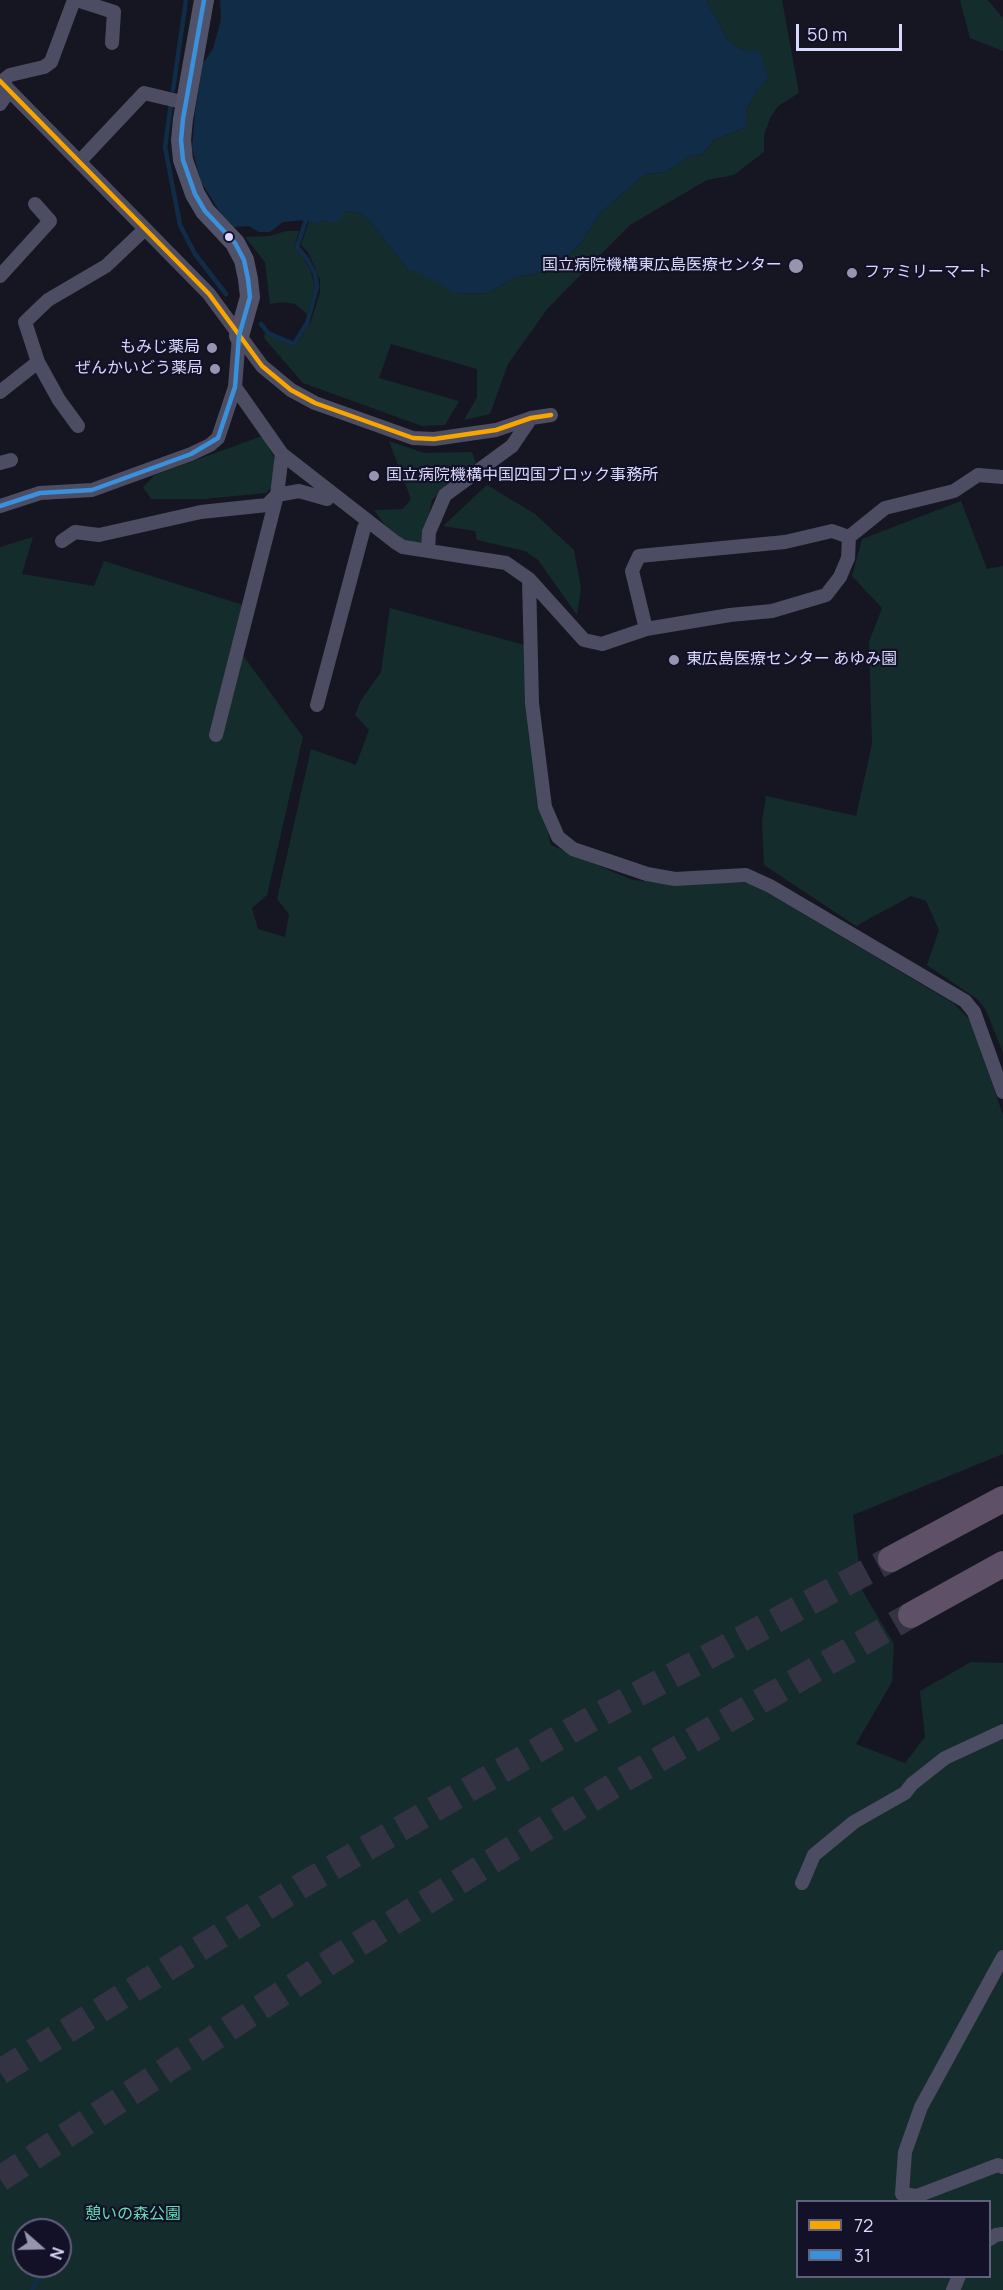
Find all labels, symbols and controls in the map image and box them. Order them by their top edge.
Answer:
scale bar [799,12,906,50]
text: 50 m [807,22,847,46]
unlabelled marker [223,231,235,243]
place label: 国立病院機構東広島医療センター [542,256,782,276]
marker: 国立病院機構東広島医療センター [787,257,805,275]
place label: ファミリーマート [864,263,992,283]
marker: ファミリーマート [845,266,859,280]
place label: もみじ薬局 [120,338,200,358]
marker: もみじ薬局 [205,341,219,355]
place label: ぜんかいどう薬局 [75,359,203,379]
marker: ぜんかいどう薬局 [208,362,222,376]
place label: 国立病院機構中国四国ブロック事務所 [386,466,658,486]
marker: 国立病院機構中国四国ブロック事務所 [367,469,381,483]
place label: 東広島医療センター あゆみ園 [686,650,897,670]
marker: 東広島医療センター あゆみ園 [667,653,681,667]
legend [796,2200,991,2278]
park label: 憩いの森公園 [85,2205,181,2225]
text: 72 [854,2213,873,2237]
north arrow [12,2218,72,2278]
text: 31 [854,2243,871,2267]
text: N [45,2244,69,2263]

